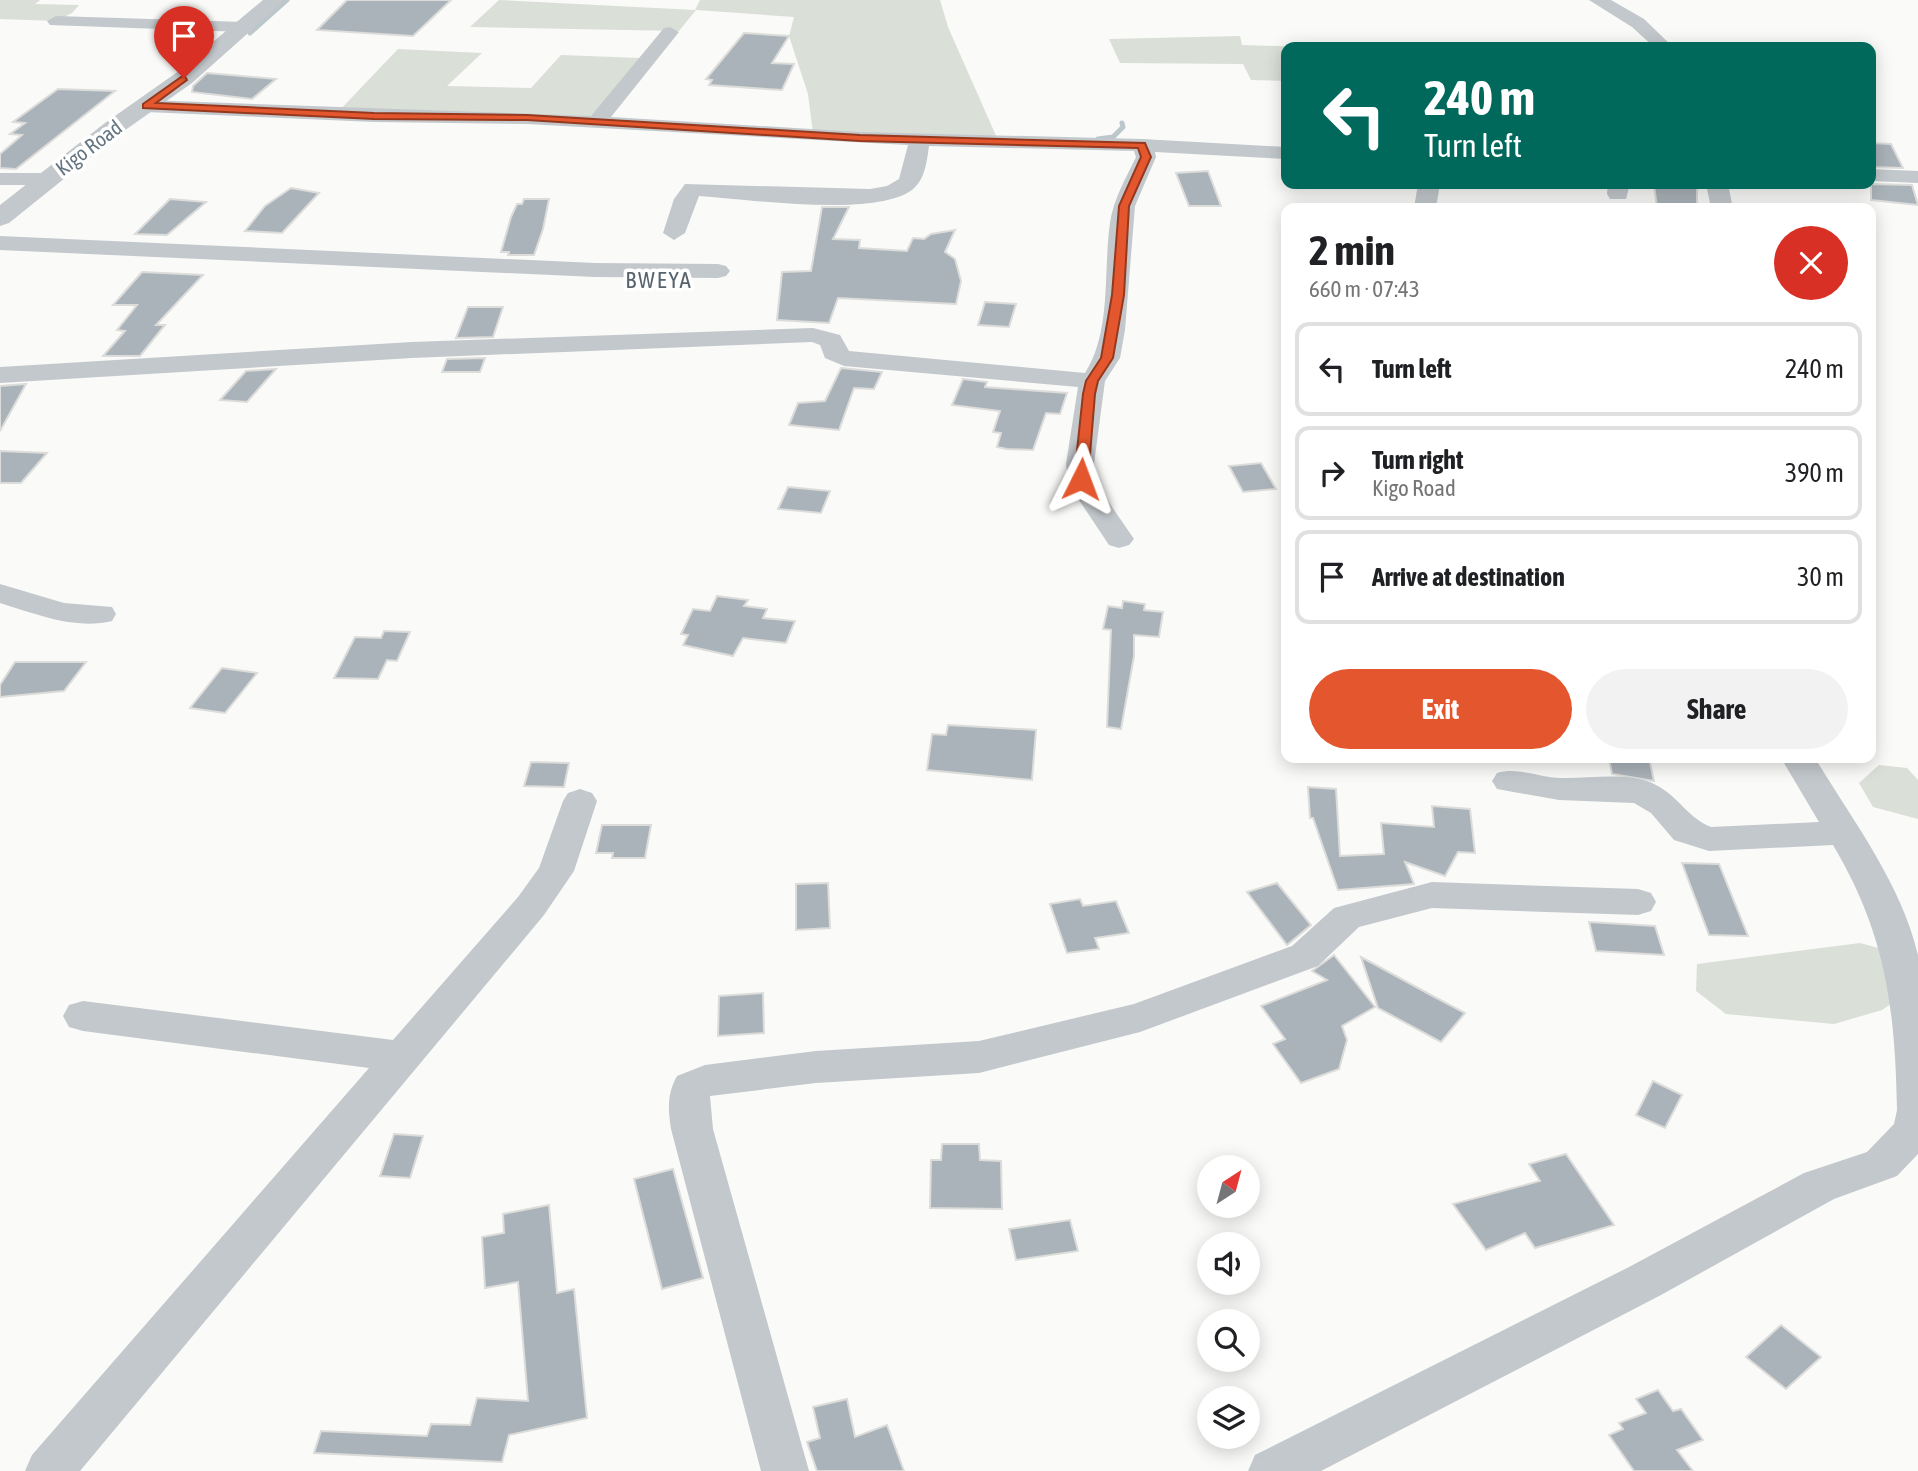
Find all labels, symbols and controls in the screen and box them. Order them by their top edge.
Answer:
pin [154,6,214,78]
icon: arrive [165,17,203,55]
text: 240 m [1424,69,1535,125]
icon: left [1309,70,1400,161]
street label: Kigo Road [51,115,126,180]
text: Turn left [1424,127,1522,164]
text: 2 min [1309,226,1395,274]
button: close [1774,226,1848,300]
district label: BWEYA [625,267,693,293]
text: 660 m · 07:43 [1309,276,1420,302]
icon: left [1313,350,1351,388]
text: Turn left [1372,354,1452,384]
text: 240 m [1785,354,1844,384]
position arrow [1044,442,1118,516]
text: Turn right [1372,445,1463,475]
icon: right [1313,454,1351,492]
text: 390 m [1785,458,1844,488]
text: Kigo Road [1372,475,1456,501]
icon: arrive [1313,558,1351,596]
text: Arrive at destination [1372,562,1565,592]
text: 30 m [1797,562,1844,592]
button: Exit [1309,669,1572,749]
button: Share [1586,669,1848,749]
north arrow [1197,1155,1260,1218]
map controls [1197,1155,1260,1449]
button: sound [1197,1232,1260,1295]
button: search [1197,1309,1260,1372]
button: layers [1197,1386,1260,1449]

